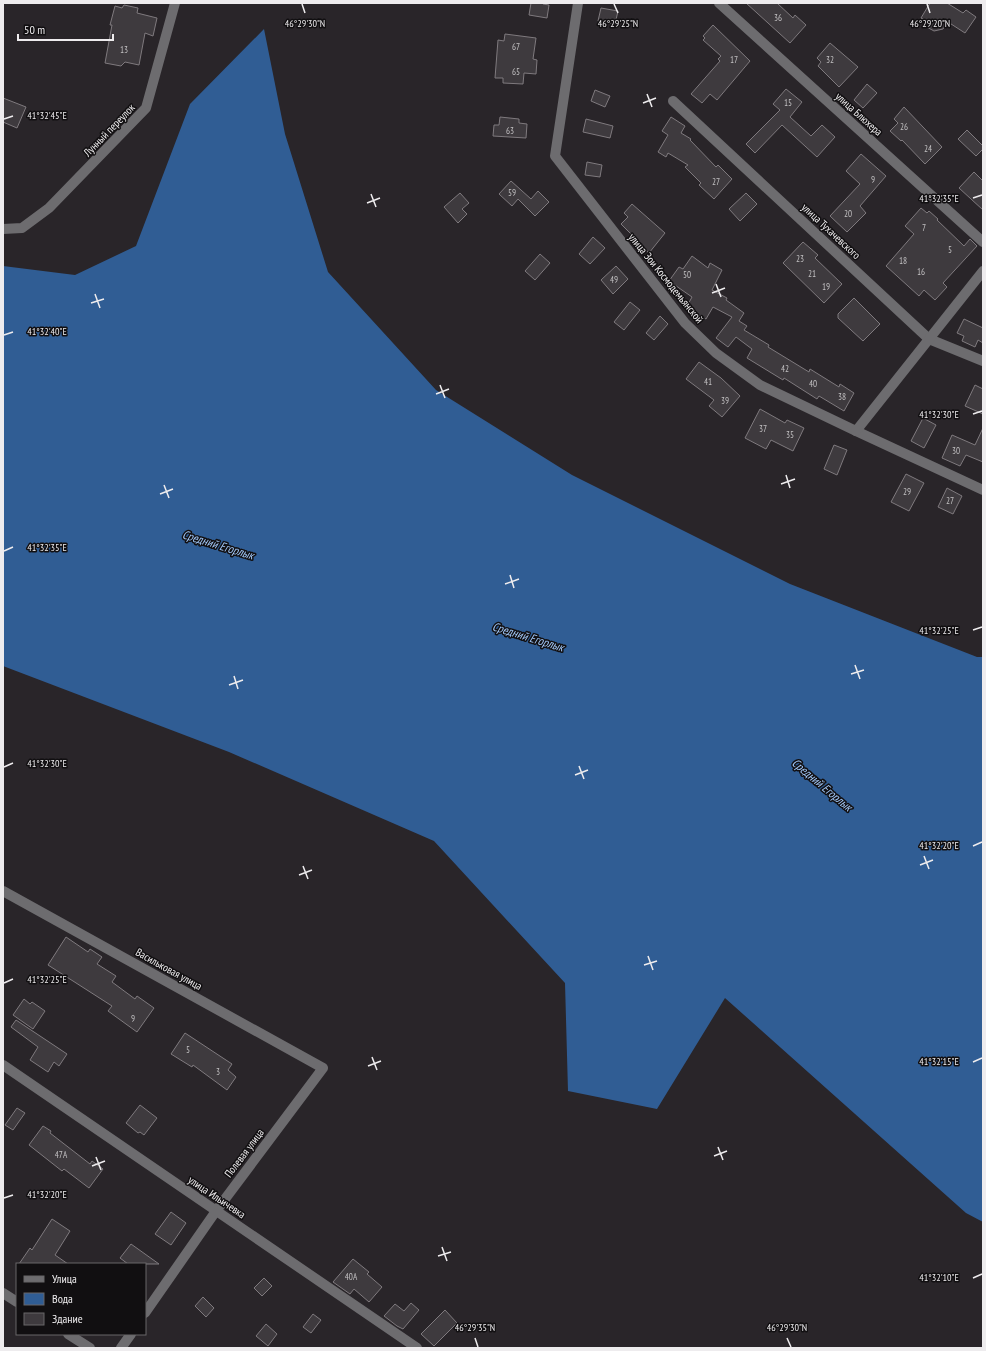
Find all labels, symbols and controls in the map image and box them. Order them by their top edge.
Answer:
house number: 36 [774,12,782,23]
scale bar [18,16,113,42]
text: 46°29'30"N [285,17,325,30]
text: 46°29'25"N [598,17,638,30]
text: 46°29'20"N [910,17,950,30]
text: 50 m [24,22,45,37]
house number: 67 [512,41,520,52]
house number: 13 [120,44,128,55]
house number: 17 [730,54,738,65]
house number: 32 [826,54,834,65]
house number: 65 [512,66,520,77]
street label: улица Блюхера [833,89,885,139]
house number: 15 [784,97,792,108]
street label: Лунный переулок [80,100,138,160]
text: 41°32'45"E [27,109,67,122]
house number: 26 [900,121,908,132]
house number: 63 [506,125,514,136]
house number: 24 [924,143,932,154]
house number: 9 [871,174,875,185]
house number: 27 [712,176,720,187]
house number: 59 [508,187,516,198]
text: 41°32'35"E [919,192,959,205]
street label: улица Тухачевского [799,200,864,262]
house number: 20 [844,208,852,219]
house number: 7 [922,222,926,233]
street label: улица Зои Космодемьянской [625,230,707,326]
house number: 5 [948,244,952,255]
house number: 23 [796,253,804,264]
house number: 18 [899,255,907,266]
house number: 16 [917,266,925,277]
house number: 21 [808,268,816,279]
house number: 50 [683,269,691,280]
house number: 49 [610,274,618,285]
house number: 19 [822,281,830,292]
text: 41°32'40"E [27,325,67,338]
house number: 42 [781,363,789,374]
house number: 41 [704,376,712,387]
house number: 40 [809,378,817,389]
house number: 38 [838,391,846,402]
house number: 39 [721,395,729,406]
text: 41°32'30"E [919,408,959,421]
house number: 37 [759,423,767,434]
house number: 35 [786,429,794,440]
house number: 30 [952,445,960,456]
house number: 29 [903,486,911,497]
house number: 27 [946,495,954,506]
water label: Средний Егорлык [181,527,257,563]
text: 41°32'35"E [27,541,67,554]
water label: Средний Егорлык [491,619,567,655]
text: 41°32'25"E [919,624,959,637]
water label: Средний Егорлык [789,755,857,815]
text: 41°32'30"E [27,757,67,770]
text: 41°32'20"E [919,839,959,852]
street label: Васильковая улица [133,945,205,993]
text: 41°32'25"E [27,973,67,986]
house number: 9 [131,1013,135,1024]
house number: 5 [186,1044,190,1055]
text: 41°32'15"E [919,1055,959,1068]
house number: 3 [216,1066,220,1077]
street label: Полевая улица [221,1126,267,1180]
house number: 47А [55,1149,68,1160]
street label: улица Ильичевка [186,1173,248,1221]
text: 41°32'20"E [27,1188,67,1201]
legend [16,1263,146,1335]
text: Улица [52,1271,77,1286]
house number: 40А [345,1271,358,1282]
text: 41°32'10"E [919,1271,959,1284]
text: Вода [52,1291,73,1306]
text: Здание [52,1311,83,1326]
text: 46°29'35"N [455,1321,495,1334]
text: 46°29'30"N [767,1321,807,1334]

